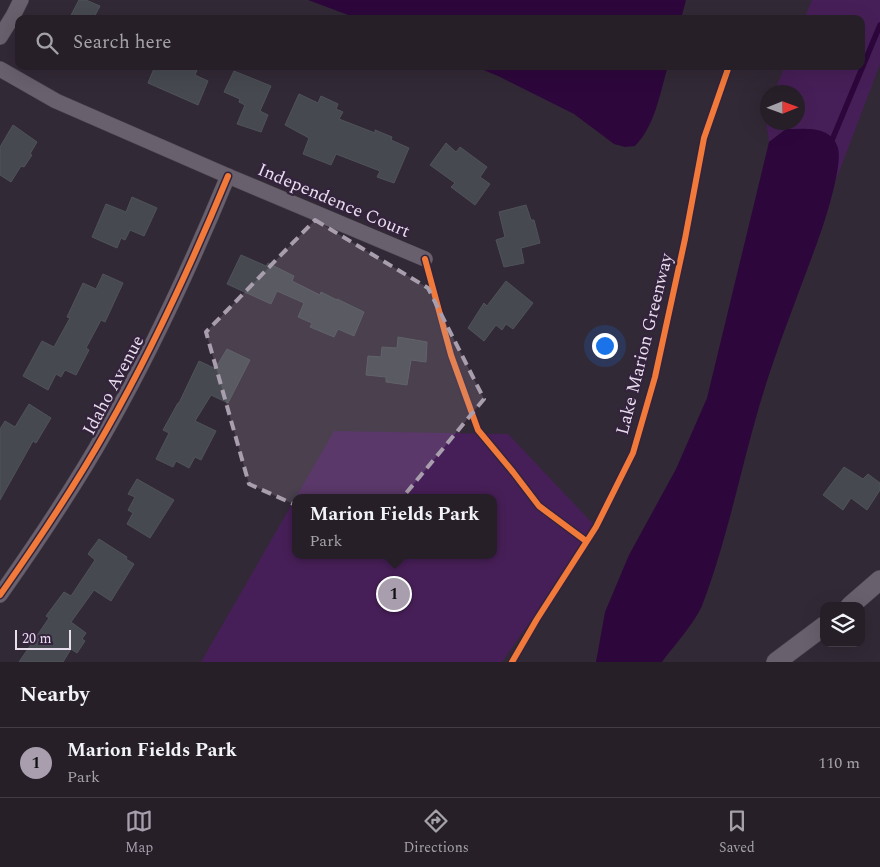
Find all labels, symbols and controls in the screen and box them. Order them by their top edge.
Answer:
search box [15,15,865,70]
text: Search here [73,28,172,57]
icon: search [33,29,61,57]
north arrow [760,85,805,130]
street label: Independence Court [253,156,414,245]
street label: Lake Marion Greenway [609,249,680,438]
street label: Idaho Avenue [76,330,151,440]
your location [592,333,618,359]
popup [292,494,497,559]
text: Marion Fields Park [309,500,480,529]
text: Park [309,529,342,553]
pin: 1 [378,575,410,613]
map controls [820,602,865,647]
button: layers [820,602,865,647]
scale bar [15,627,71,650]
text: 20 m [22,628,52,649]
text: Nearby [20,679,90,711]
text: Marion Fields Park [67,736,237,765]
text: 1 [32,751,40,775]
text: 110 m [818,751,860,775]
text: Park [67,765,100,789]
tab: Map [125,807,153,858]
tab: Directions [403,807,469,858]
tab: Saved [719,807,755,858]

